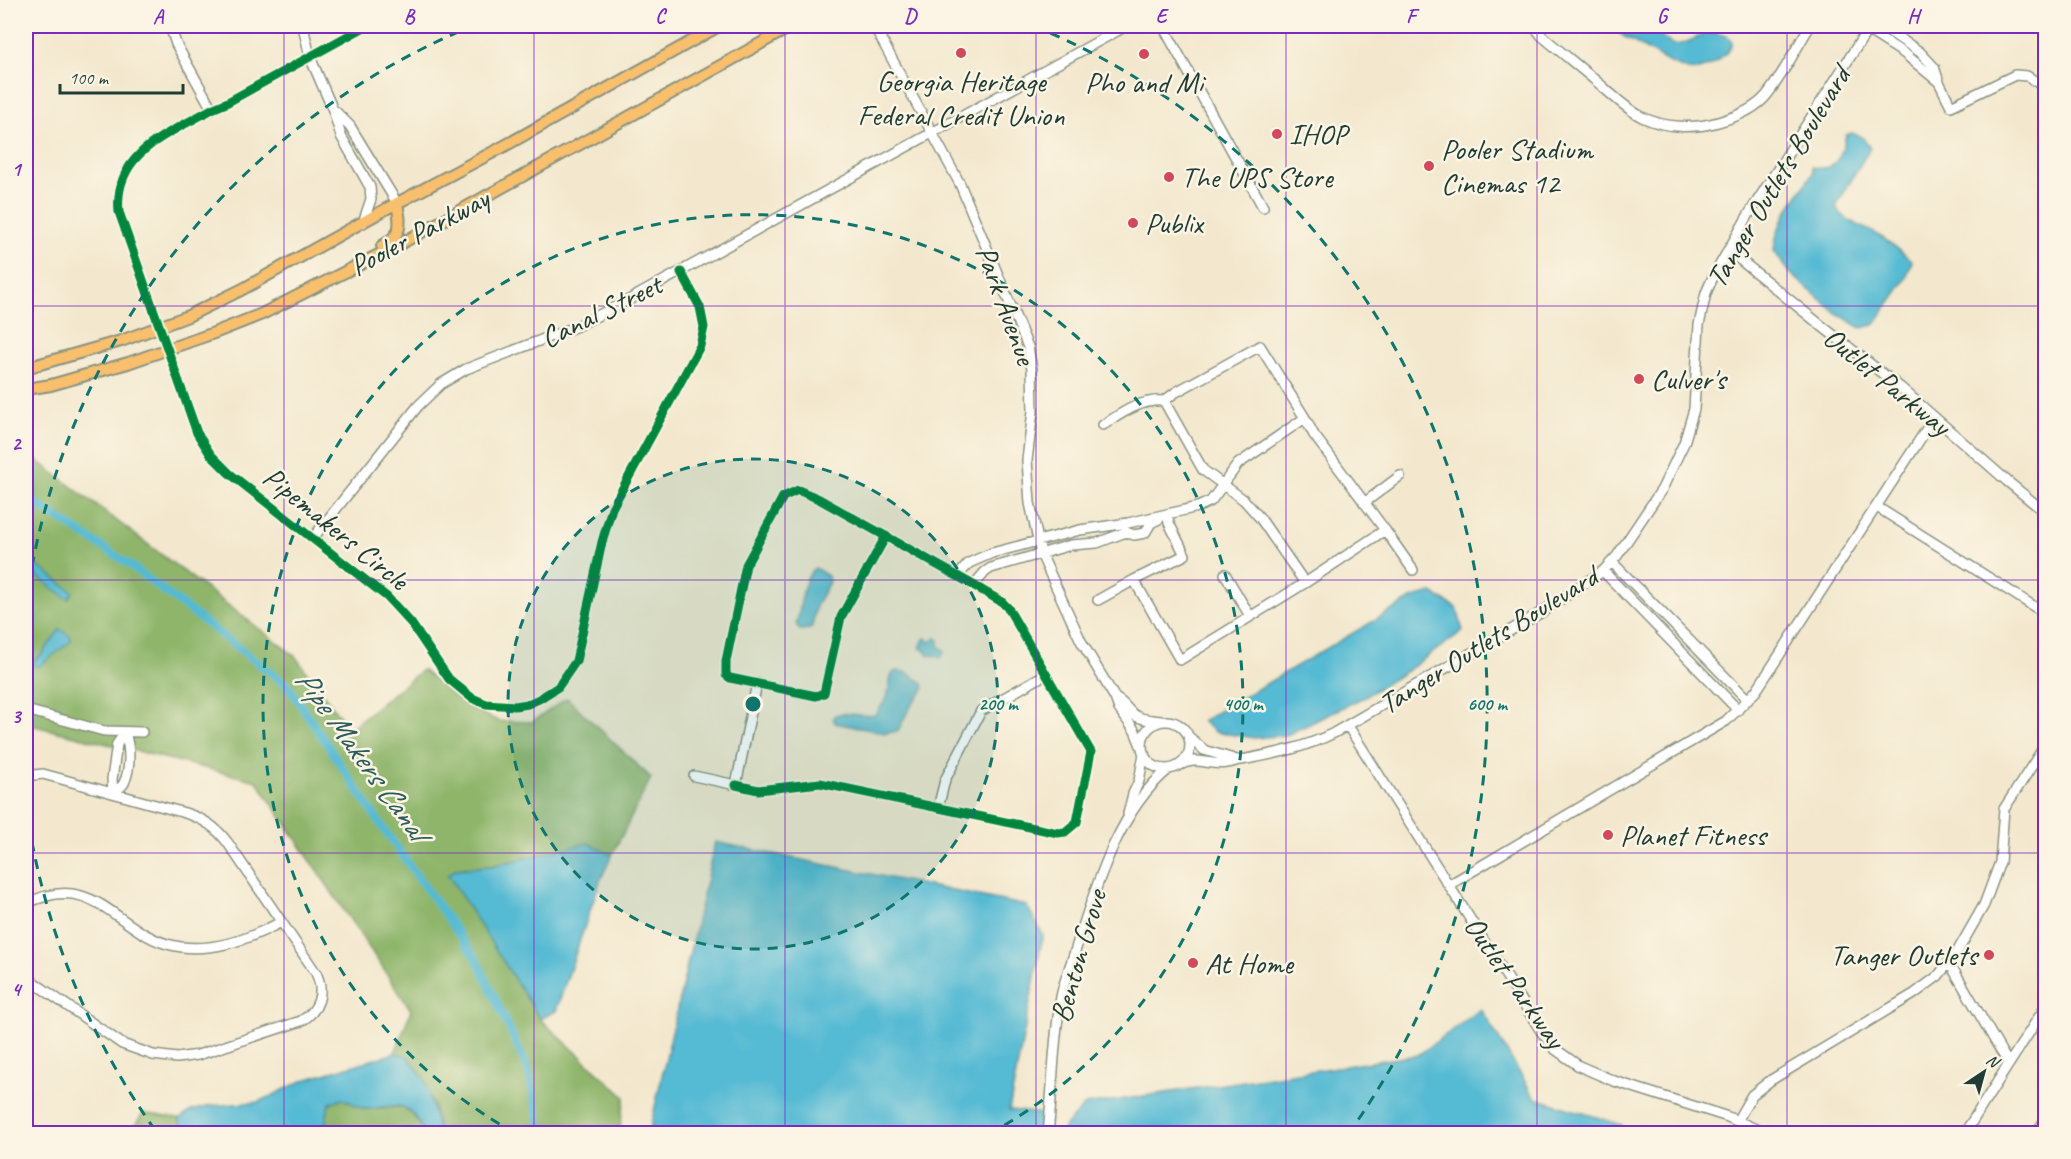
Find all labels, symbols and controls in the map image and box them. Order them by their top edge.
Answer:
text: A [153,4,165,29]
text: B [404,4,416,29]
text: C [655,4,667,29]
text: D [904,4,918,29]
text: E [1156,4,1170,29]
text: F [1406,4,1420,29]
text: G [1657,4,1670,29]
text: H [1907,4,1922,29]
marker: Georgia Heritage Federal Credit Union [954,46,968,60]
marker: Pho and Mi [1137,47,1151,61]
street label: Tanger Outlets Boulevard [1697,56,1861,294]
scale bar [60,57,183,95]
place label: Georgia Heritage Federal Credit Union [858,62,1065,134]
place label: Pho and Mi [1085,63,1206,101]
text: 100 m [69,67,110,89]
place label: IHOP [1289,115,1351,153]
marker: IHOP [1270,127,1284,141]
place label: Pooler Stadium Cinemas 12 [1441,130,1594,202]
text: 1 [12,157,23,182]
place label: The UPS Store [1181,158,1335,196]
marker: Pooler Stadium Cinemas 12 [1422,159,1436,173]
marker: The UPS Store [1162,170,1176,184]
street label: Pooler Parkway [343,178,498,285]
place label: Publix [1145,204,1206,242]
marker: Publix [1126,216,1140,230]
street label: Park Avenue [967,240,1046,372]
street label: Canal Street [534,264,670,357]
street label: Outlet Parkway [1816,318,1961,446]
place label: Culver's [1651,360,1728,398]
marker: Culver's [1632,372,1646,386]
text: 2 [12,431,23,456]
street label: Pipemakers Circle [255,458,418,600]
street label: Tanger Outlets Boulevard [1372,555,1608,723]
water label: Pipe Makers Canal [286,661,443,856]
text: 200 m [979,693,1019,715]
text: 400 m [1224,693,1264,715]
text: 600 m [1467,693,1508,715]
centre of rings [743,694,763,714]
text: 3 [12,704,23,729]
place label: Planet Fitness [1620,816,1768,854]
marker: Planet Fitness [1601,828,1615,842]
street label: Benton Grove [1041,883,1116,1027]
street label: Outlet Parkway [1456,908,1576,1058]
place label: Tanger Outlets [1830,936,1980,974]
place label: At Home [1205,944,1295,982]
marker: Tanger Outlets [1982,948,1996,962]
marker: At Home [1186,956,1200,970]
text: 4 [12,977,24,1002]
north arrow [1954,1042,2014,1102]
text: N [1982,1050,2005,1073]

